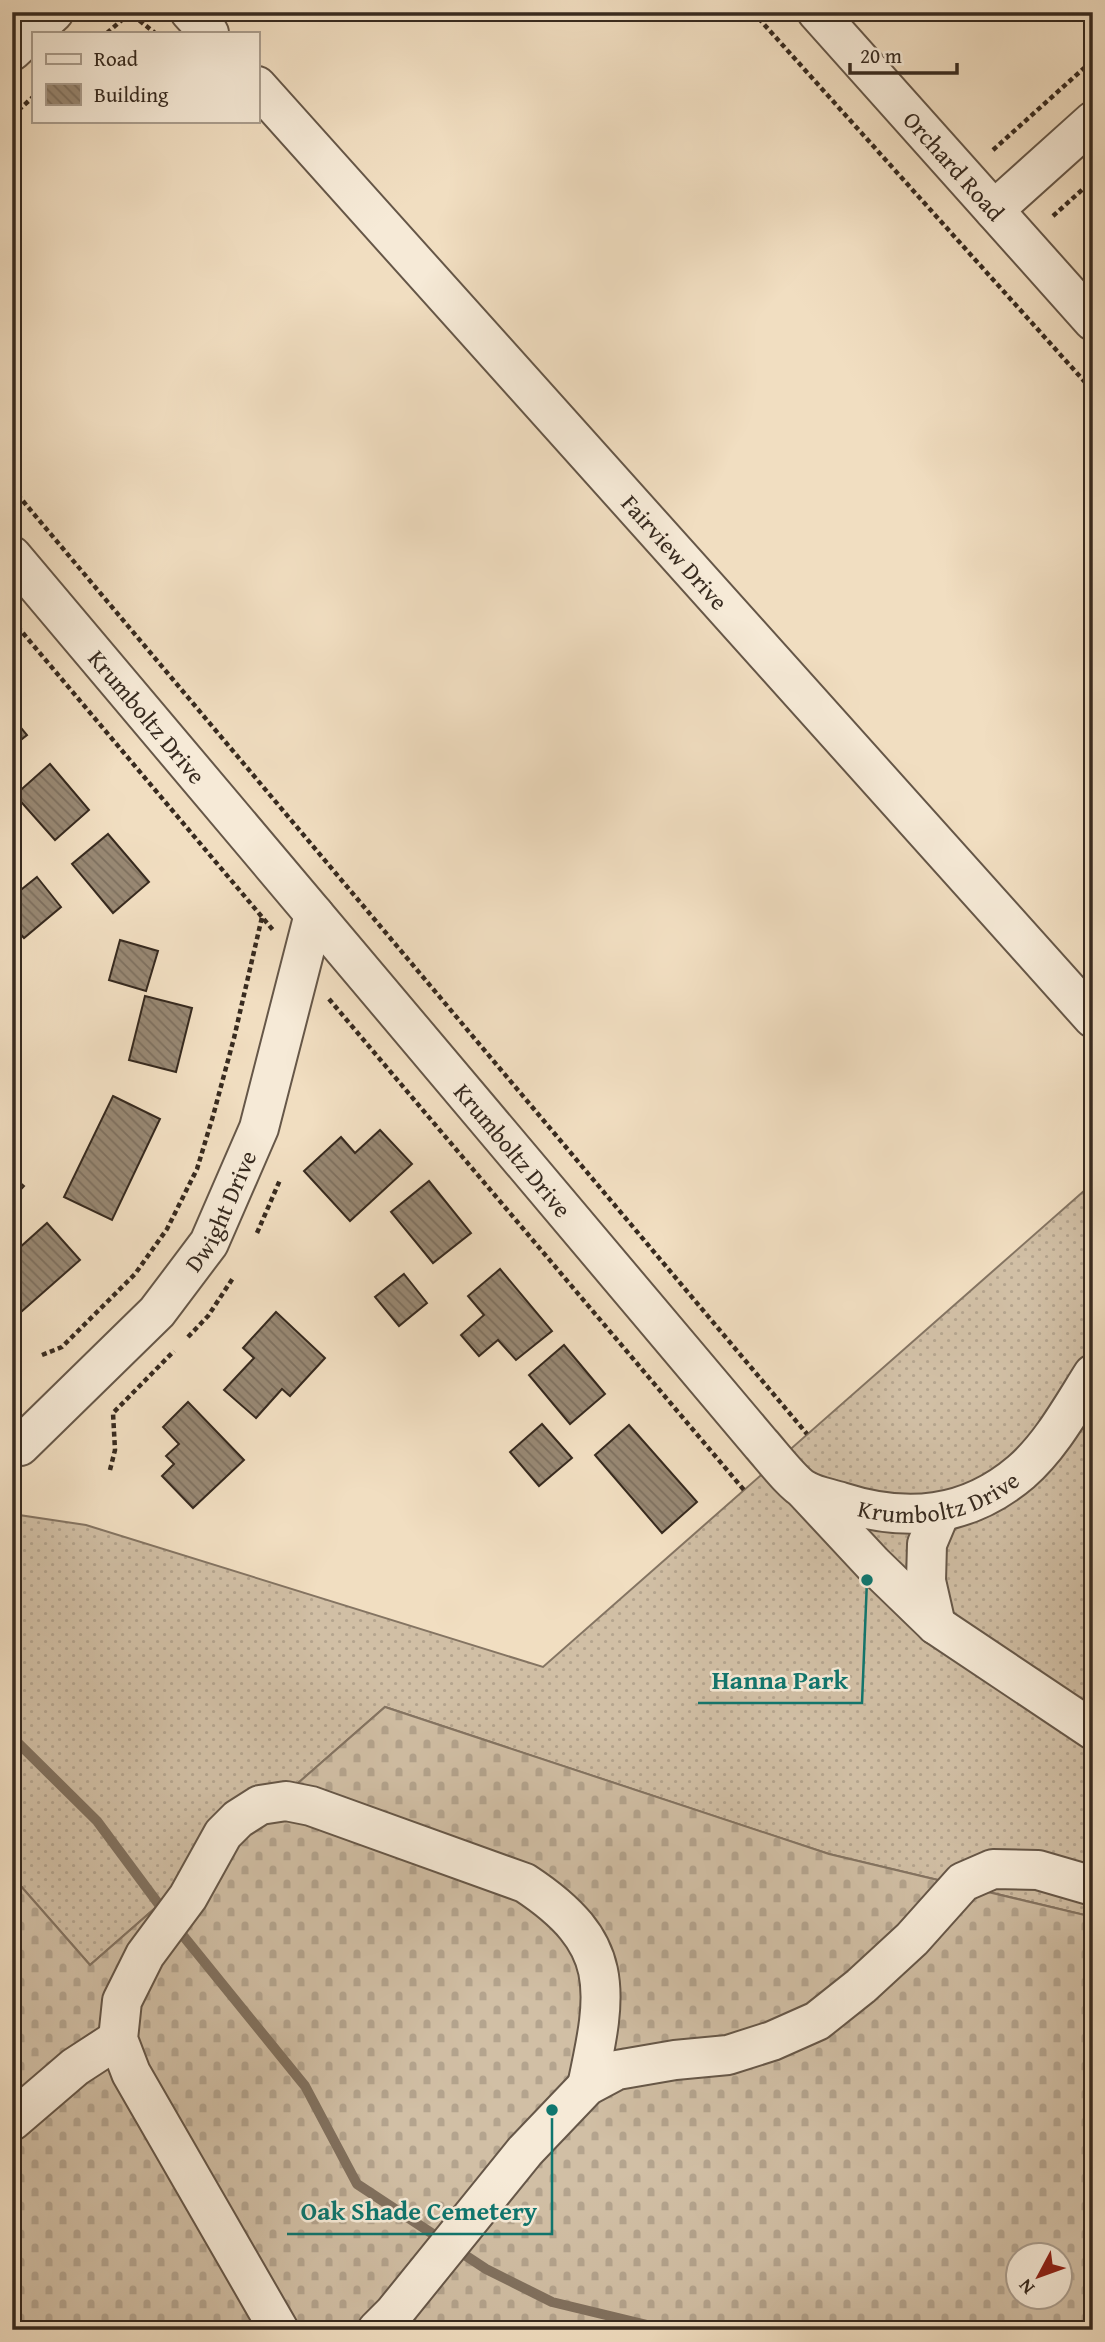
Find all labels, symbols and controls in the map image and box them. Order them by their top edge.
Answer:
legend [32,32,259,122]
scale bar [850,32,956,76]
text: 20 m [860,40,902,71]
text: Road [94,43,139,74]
text: Building [94,79,169,110]
street label: Orchard Road [895,103,1013,229]
street label: Fairview Drive [614,486,736,618]
street label: Krumboltz Drive [80,642,214,791]
street label: Krumboltz Drive [446,1075,580,1225]
street label: Dwight Drive [176,1145,265,1279]
street label: Krumboltz Drive [855,1463,1026,1532]
callout: Hanna Park [698,1656,862,1703]
text: Hanna Park [712,1660,848,1699]
callout: Oak Shade Cemetery [287,2187,552,2234]
text: Oak Shade Cemetery [301,2191,538,2230]
north arrow [1004,2240,1074,2310]
text: N [1011,2273,1041,2301]

